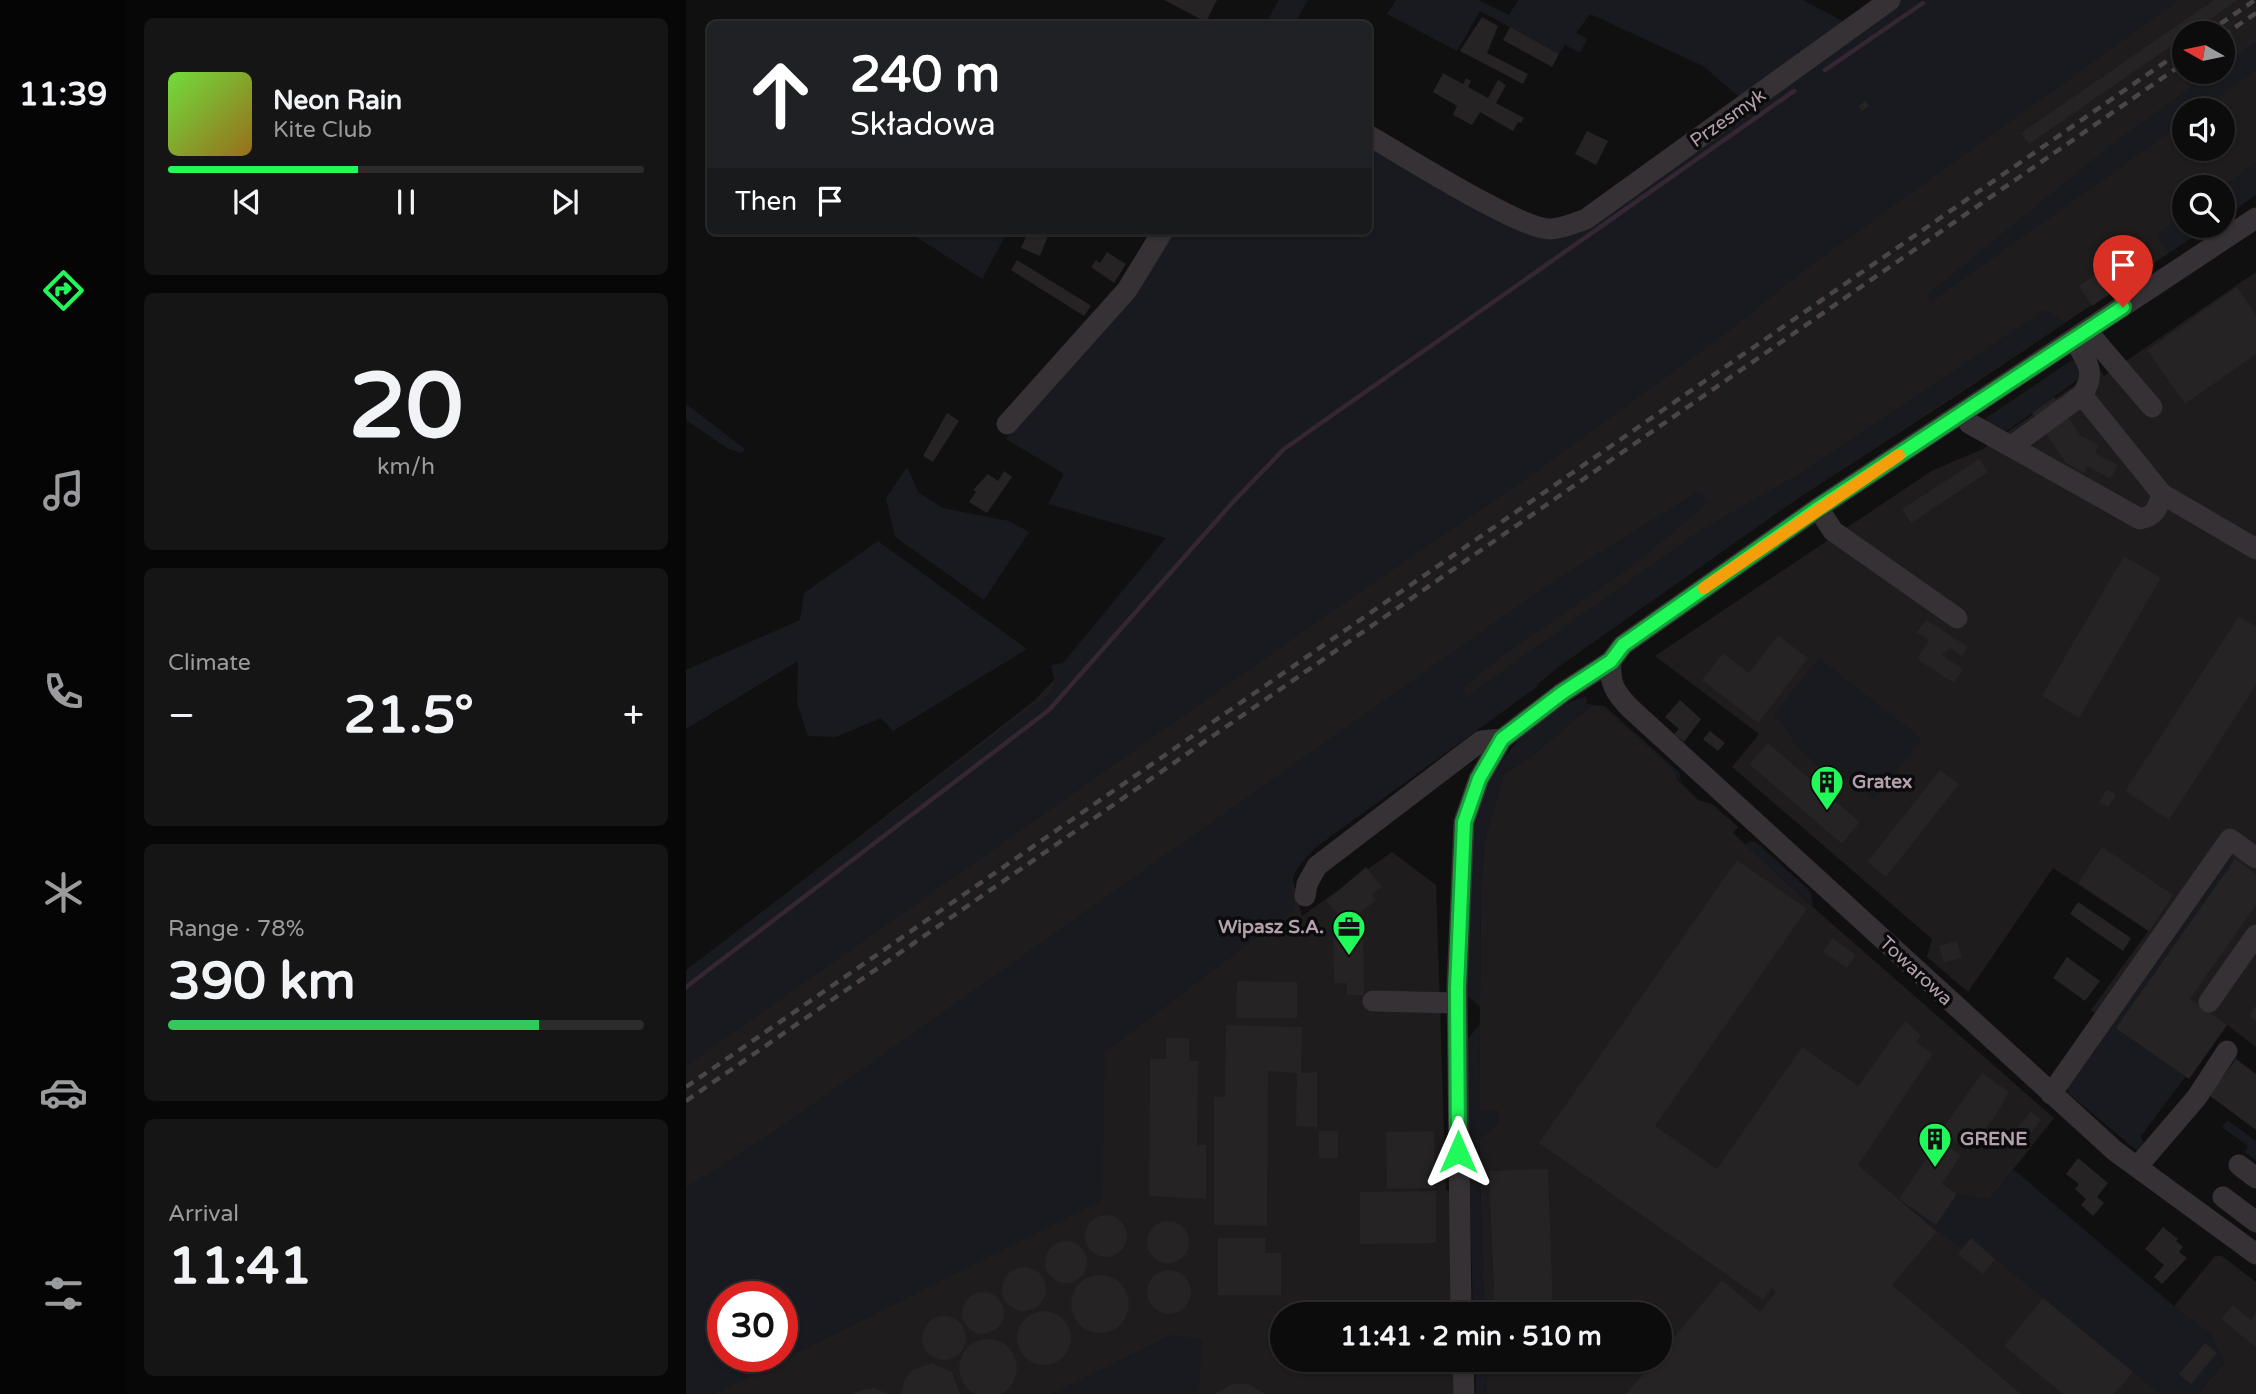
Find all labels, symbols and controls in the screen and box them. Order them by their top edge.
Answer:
north arrow [2172,21,2235,84]
map controls [2172,21,2235,238]
text: 240 m [850,46,1000,105]
icon: ahead [735,49,826,140]
text: 11:39 [19,76,107,114]
street label: Przesmyk [1686,84,1770,152]
text: Neon Rain [273,85,402,116]
button: sound [2172,98,2235,161]
text: Składowa [850,106,996,144]
text: Kite Club [273,116,372,144]
button: search [2172,175,2235,238]
icon: arrive [811,182,849,220]
icon: previous [228,183,266,221]
icon: pause [387,183,425,221]
icon: next [546,183,584,221]
text: Then [735,186,797,217]
pin [2093,235,2153,307]
icon: arrive [2104,246,2142,284]
icon: directions [39,266,88,315]
text: 20 [349,352,463,462]
text: km/h [377,453,435,481]
icon: music [39,466,88,515]
text: Climate [168,649,251,677]
icon: phone [39,667,88,716]
text: 21.5° [344,684,474,747]
text: − [168,693,195,739]
text: + [623,693,644,739]
building icon: Gratex [1808,763,1846,812]
place label: Gratex [1852,771,1912,793]
icon: climate [39,868,88,917]
office icon: Wipasz S.A. [1330,908,1368,957]
text: Range · 78% [168,915,304,943]
place label: Wipasz S.A. [1218,916,1324,939]
street label: Towarowa [1875,932,1957,1010]
text: 390 km [168,950,356,1013]
icon: car [39,1068,88,1117]
position arrow [1421,1115,1495,1189]
building icon: GRENE [1916,1120,1954,1169]
place label: GRENE [1960,1128,2027,1150]
text: Arrival [168,1200,239,1228]
text: 11:41 [168,1235,312,1298]
icon: filters [39,1269,88,1318]
speed limit sign: 30 [707,1281,798,1372]
text: 11:41 · 2 min · 510 m [1340,1321,1602,1352]

